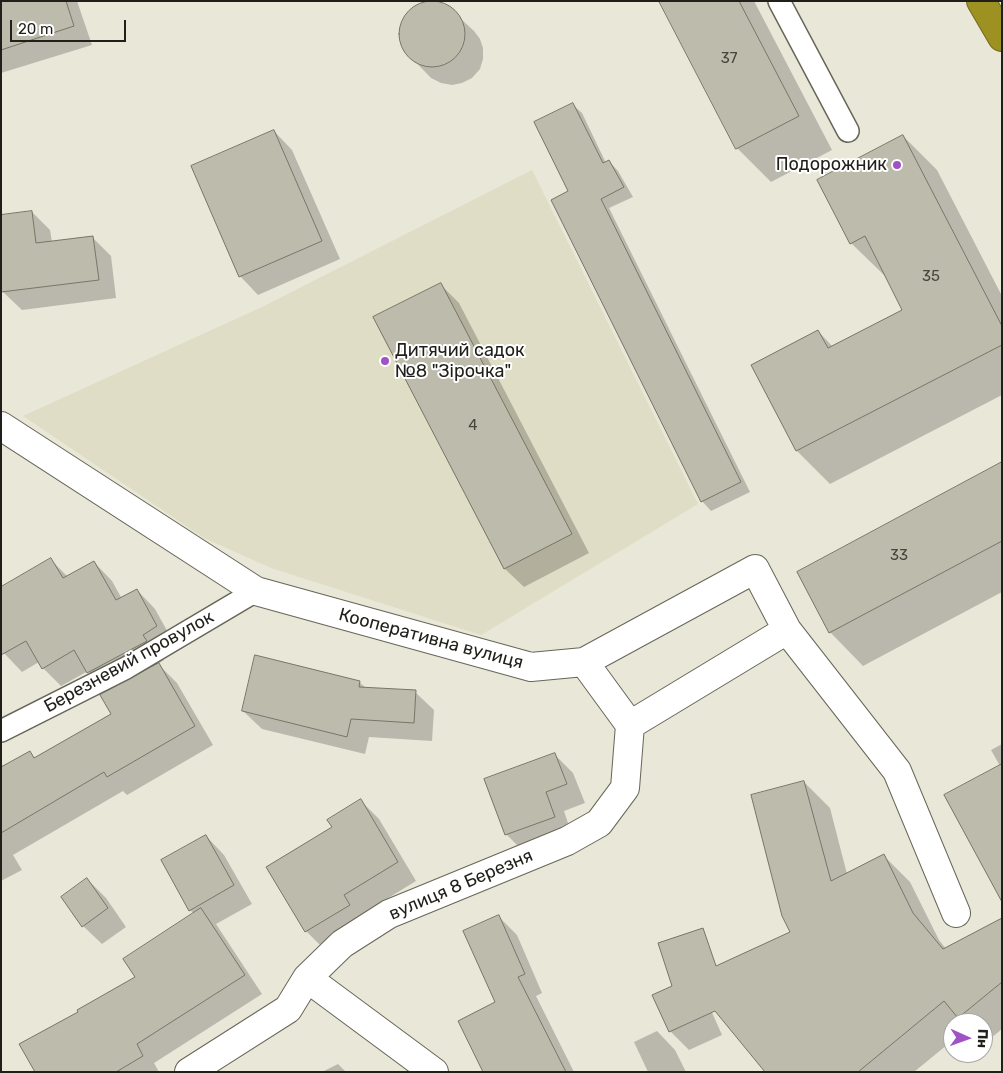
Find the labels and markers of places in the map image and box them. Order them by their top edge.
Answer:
place label: Подорожник [776,154,887,176]
marker: Подорожник [891,159,903,171]
place label: Дитячий садок №8 "Зірочка" [395,340,525,382]
marker: Дитячий садок №8 "Зірочка" [379,355,391,367]

